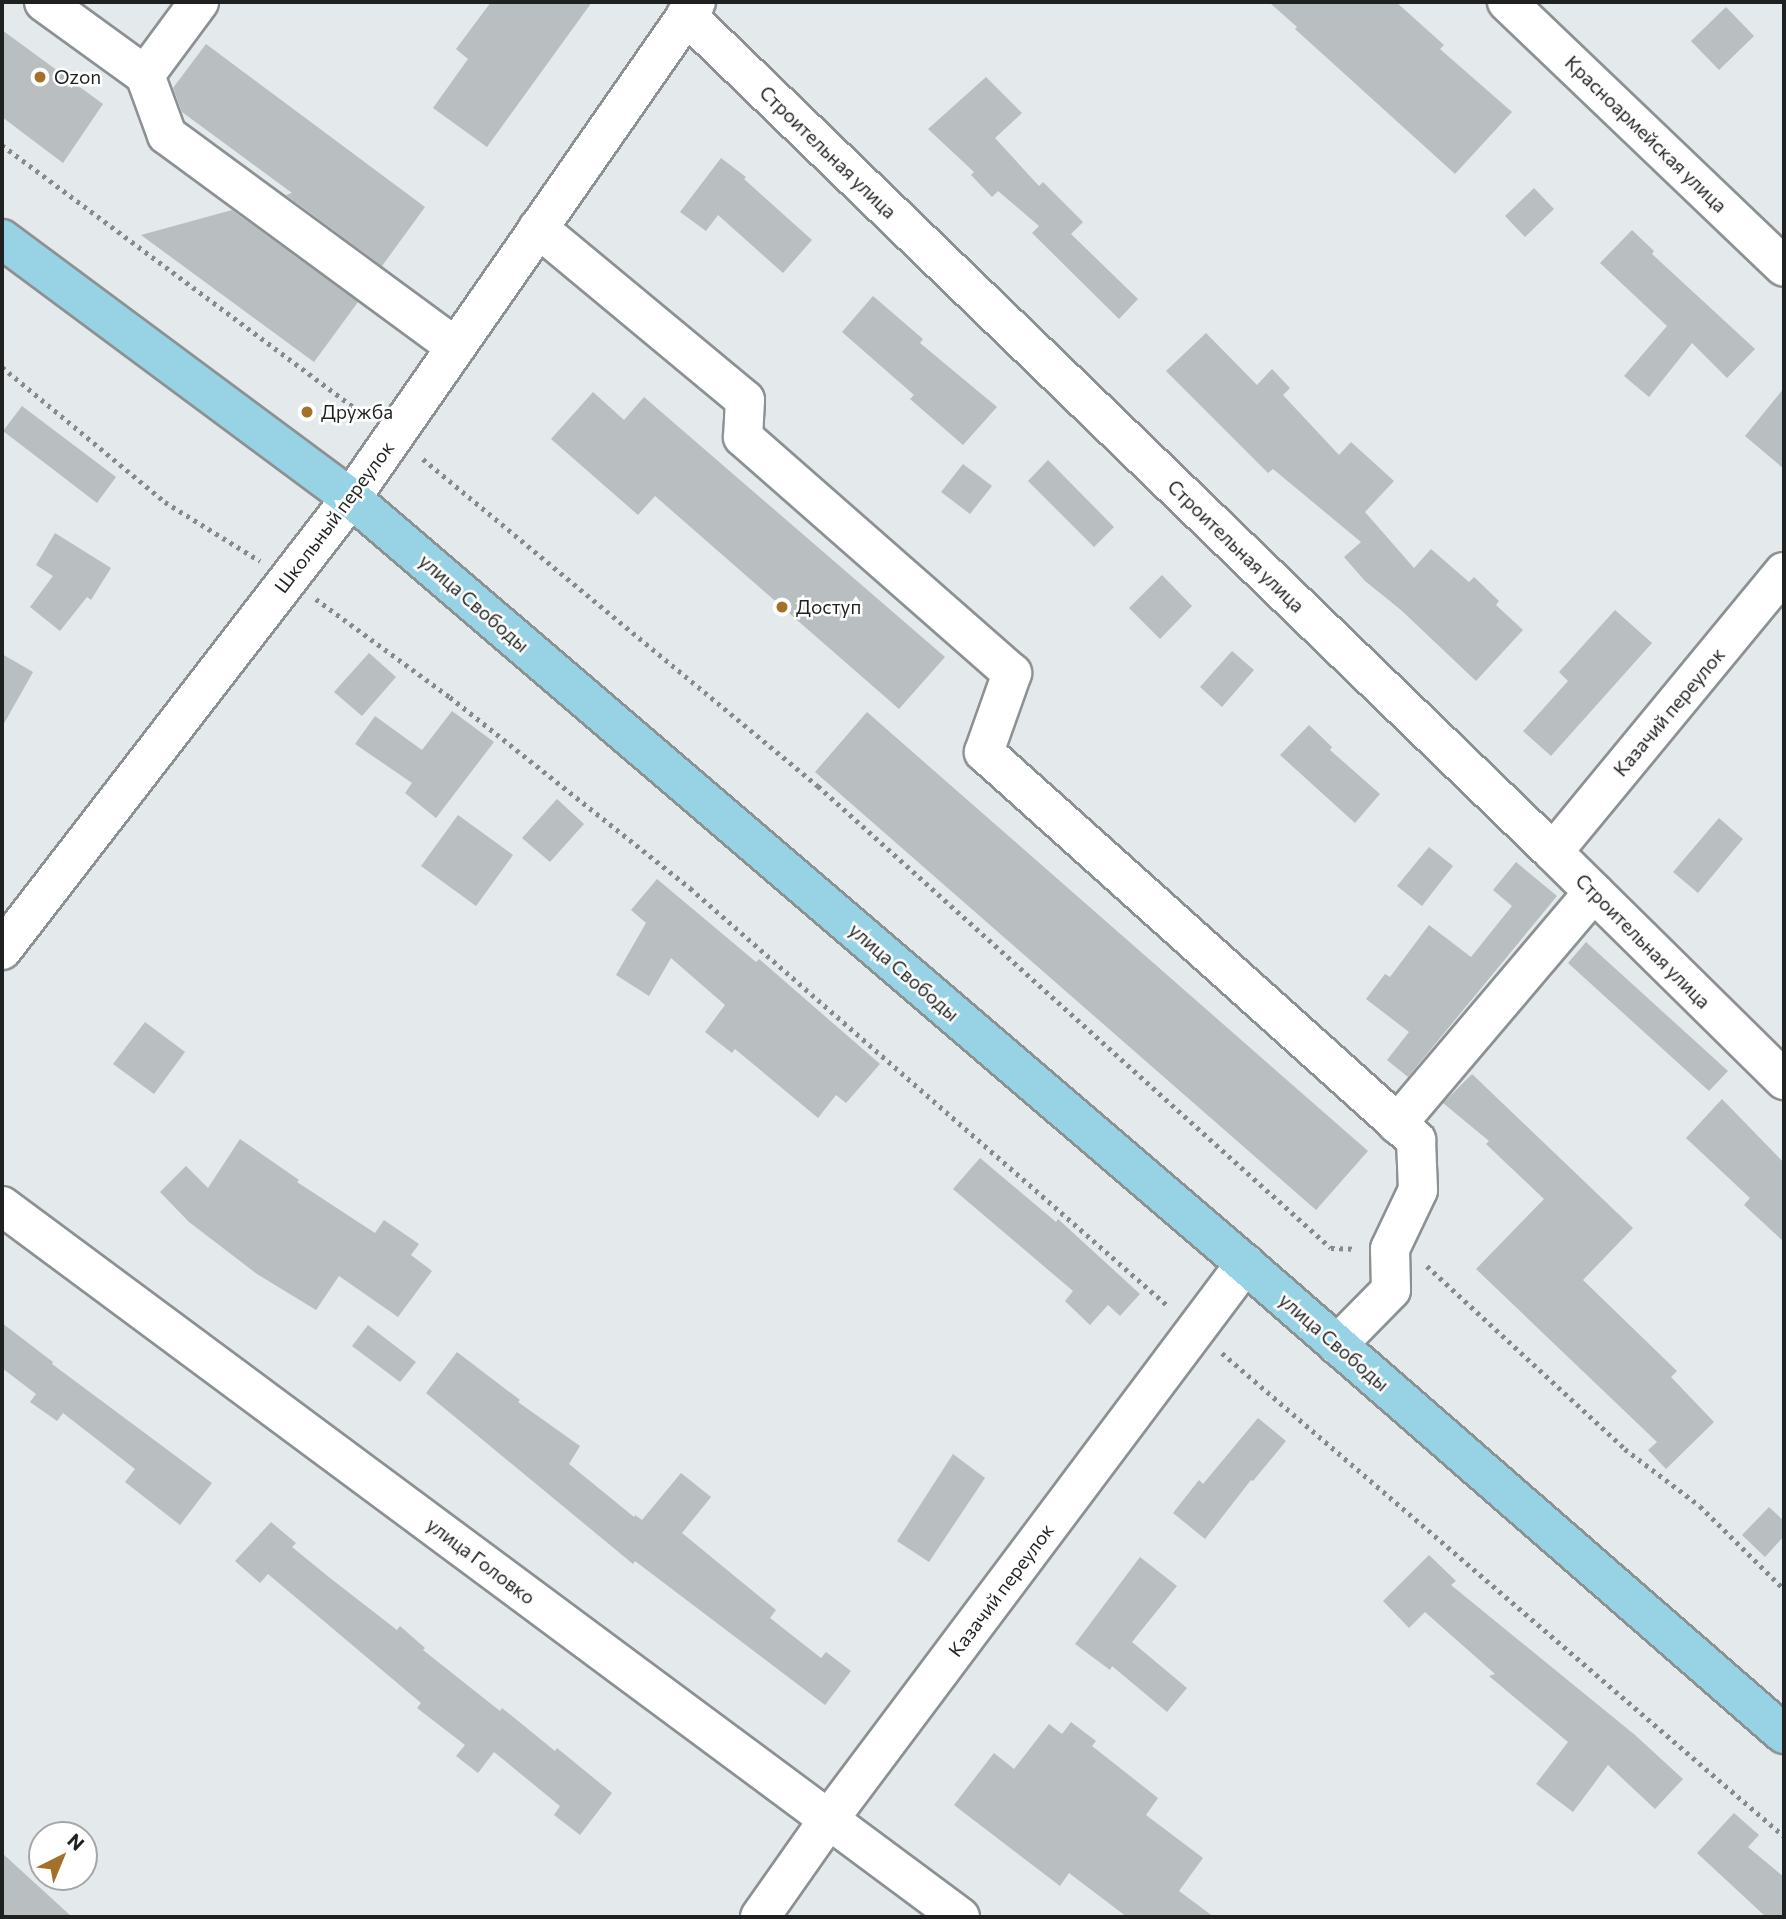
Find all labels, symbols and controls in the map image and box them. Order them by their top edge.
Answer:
street label: Красноармейская улица [1561,51,1731,217]
place label: Ozon [54,66,101,88]
marker: Ozon [32,69,48,85]
street label: Строительная улица [755,81,901,223]
place label: Дружба [321,401,393,423]
marker: Дружба [299,404,315,420]
street label: Школьный переулок [270,437,398,597]
street label: Строительная улица [1163,475,1309,617]
street label: улица Свободы [415,549,533,657]
place label: Доступ [796,596,861,618]
marker: Доступ [774,599,790,615]
street label: Казачий переулок [1609,643,1729,781]
street label: Строительная улица [1571,869,1715,1013]
street label: улица Свободы [845,918,963,1026]
street label: улица Свободы [1275,1288,1393,1396]
street label: улица Головко [422,1513,540,1609]
street label: Казачий переулок [944,1519,1058,1661]
north arrow [28,1821,98,1891]
text: N [63,1828,89,1855]

